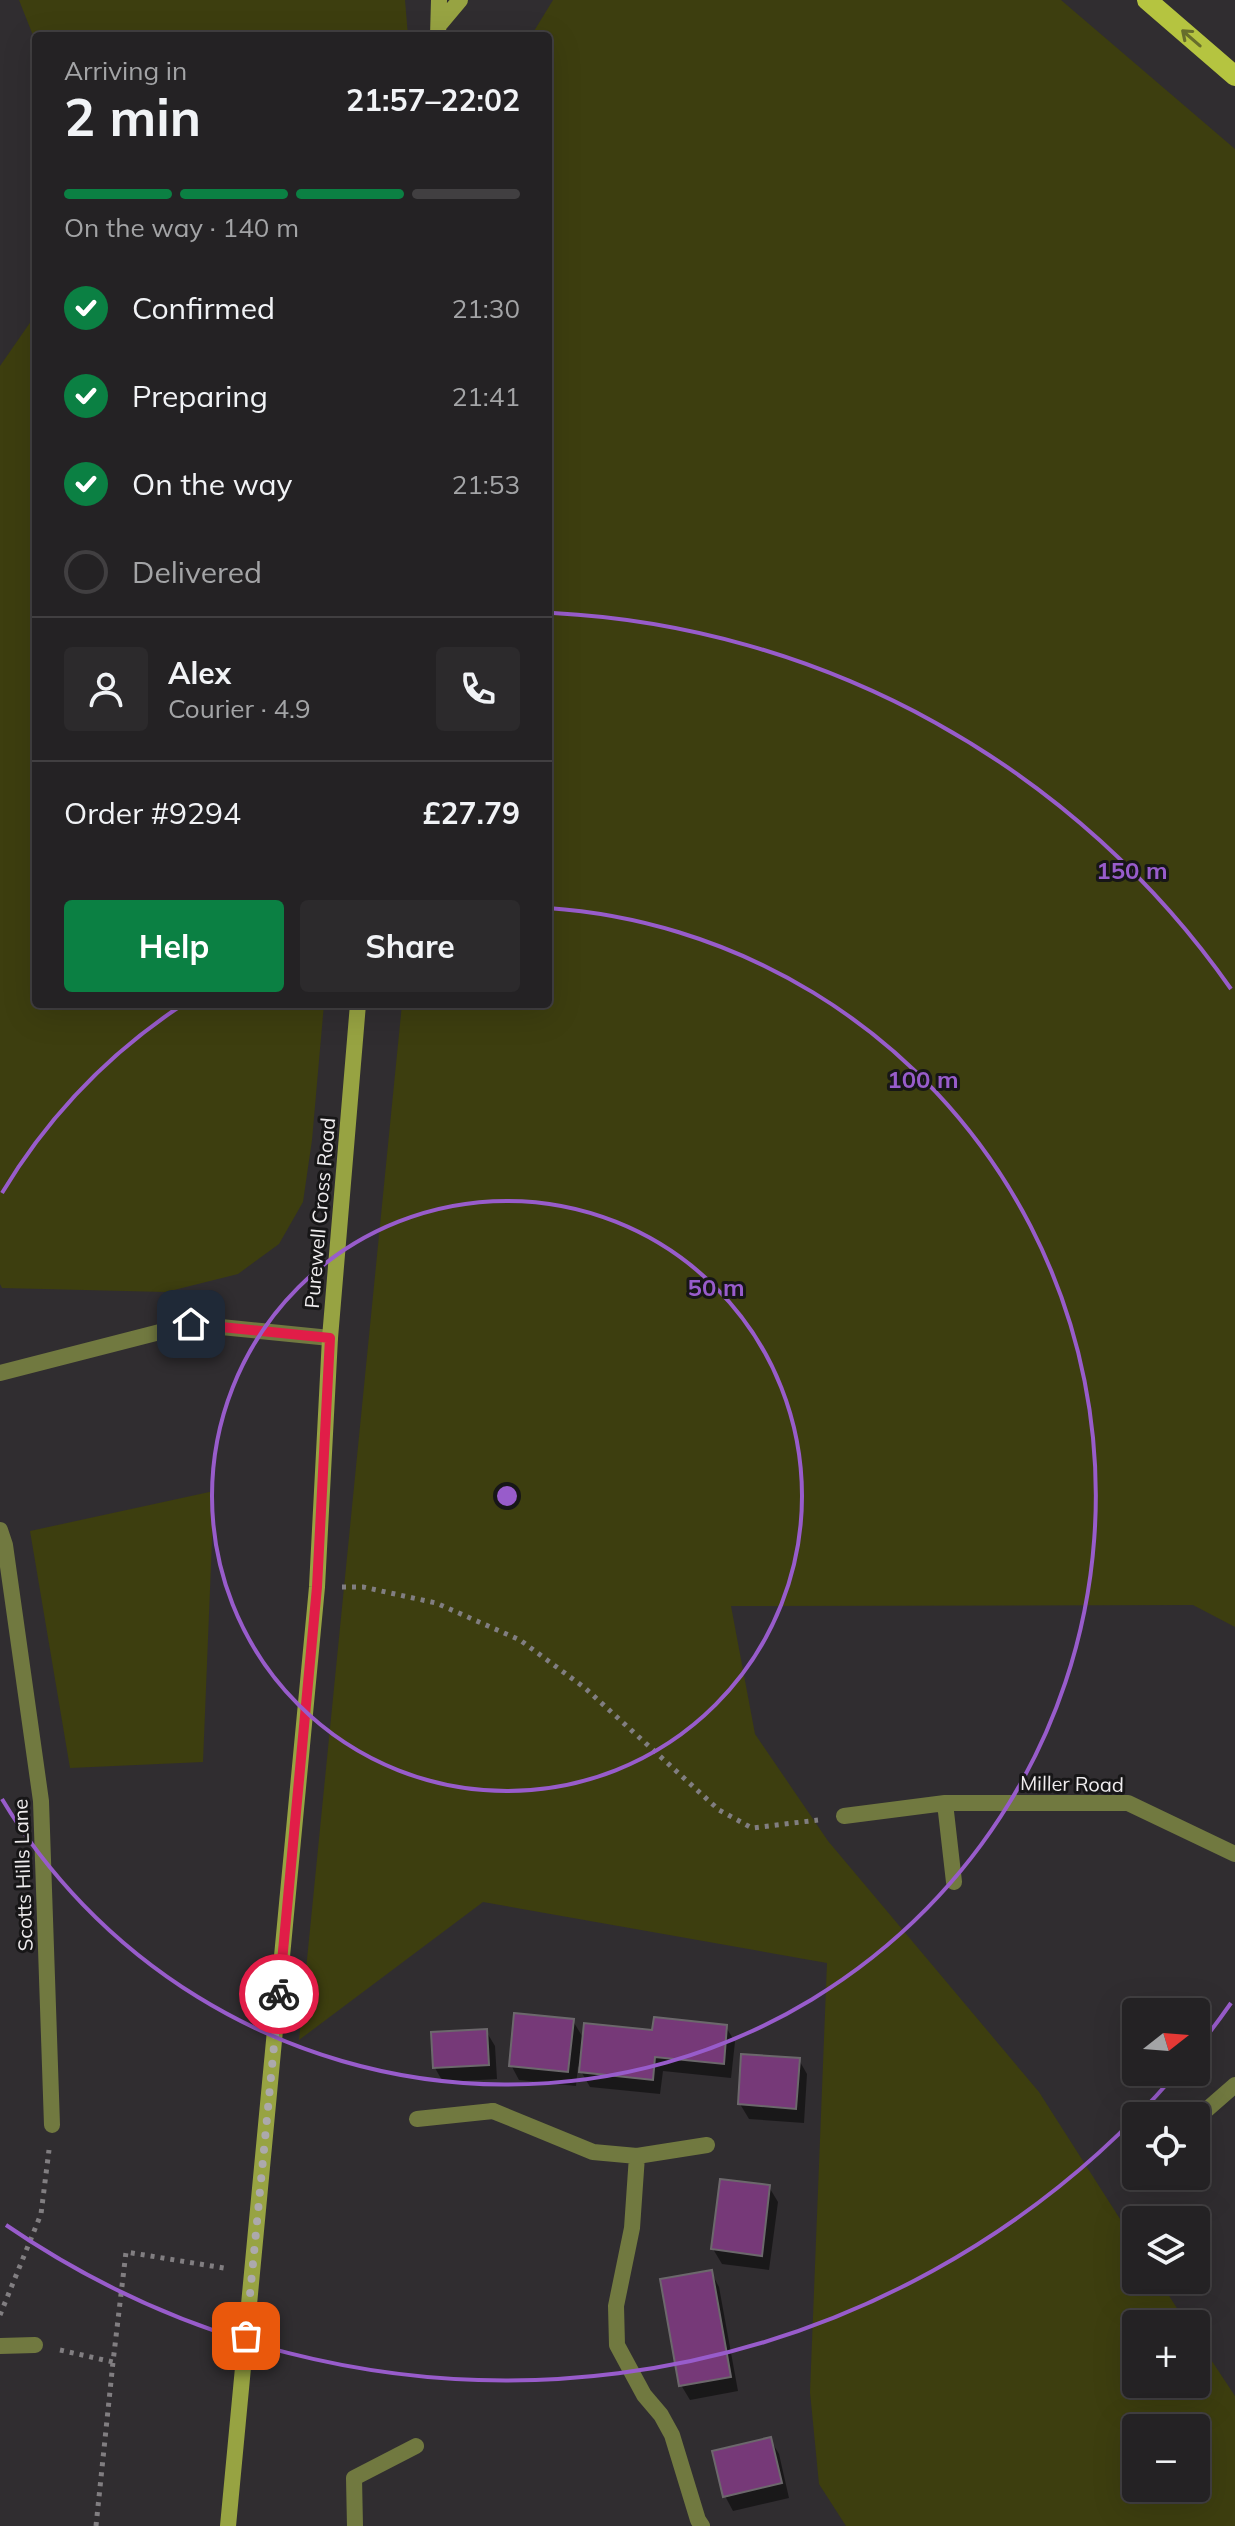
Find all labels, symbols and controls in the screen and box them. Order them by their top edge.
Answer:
one-way arrow [1181,29,1201,47]
text: Arriving in [64,54,187,87]
text: 21:57–22:02 [346,81,520,119]
text: 2 min [64,84,201,149]
text: On the way · 140 m [64,211,299,244]
icon: check [64,286,108,330]
text: Confirmed [132,289,275,327]
text: 21:30 [452,292,520,325]
icon: check [64,374,108,418]
text: Preparing [132,377,268,415]
text: 21:41 [452,380,520,413]
icon: check [64,462,108,506]
text: On the way [132,465,292,503]
text: 21:53 [452,468,520,501]
text: Delivered [132,553,262,591]
button: person [64,647,148,731]
button: phone [436,647,520,731]
text: Alex [168,654,231,692]
text: Courier · 4.9 [168,692,311,725]
text: Order #9294 [64,794,241,832]
text: £27.79 [423,794,520,832]
text: 150 m [1096,855,1168,885]
button: Help [64,900,284,992]
button: Share [300,900,520,992]
text: 100 m [887,1064,959,1094]
street label: Purewell Cross Road [299,1116,340,1309]
text: 50 m [688,1272,744,1302]
pin [157,1290,225,1358]
icon: home [169,1302,213,1346]
centre of rings [493,1482,521,1510]
street label: Miller Road [1020,1770,1124,1797]
street label: Scotts Hills Lane [7,1798,38,1952]
courier [239,1954,319,2034]
icon: bike [257,1972,301,2016]
north arrow [1122,1998,1210,2086]
map controls [1122,1998,1210,2502]
button: locate [1122,2102,1210,2190]
button: layers [1122,2206,1210,2294]
pin [212,2302,280,2370]
button: + [1122,2310,1210,2398]
icon: bag [224,2314,268,2358]
button: − [1122,2414,1210,2502]

